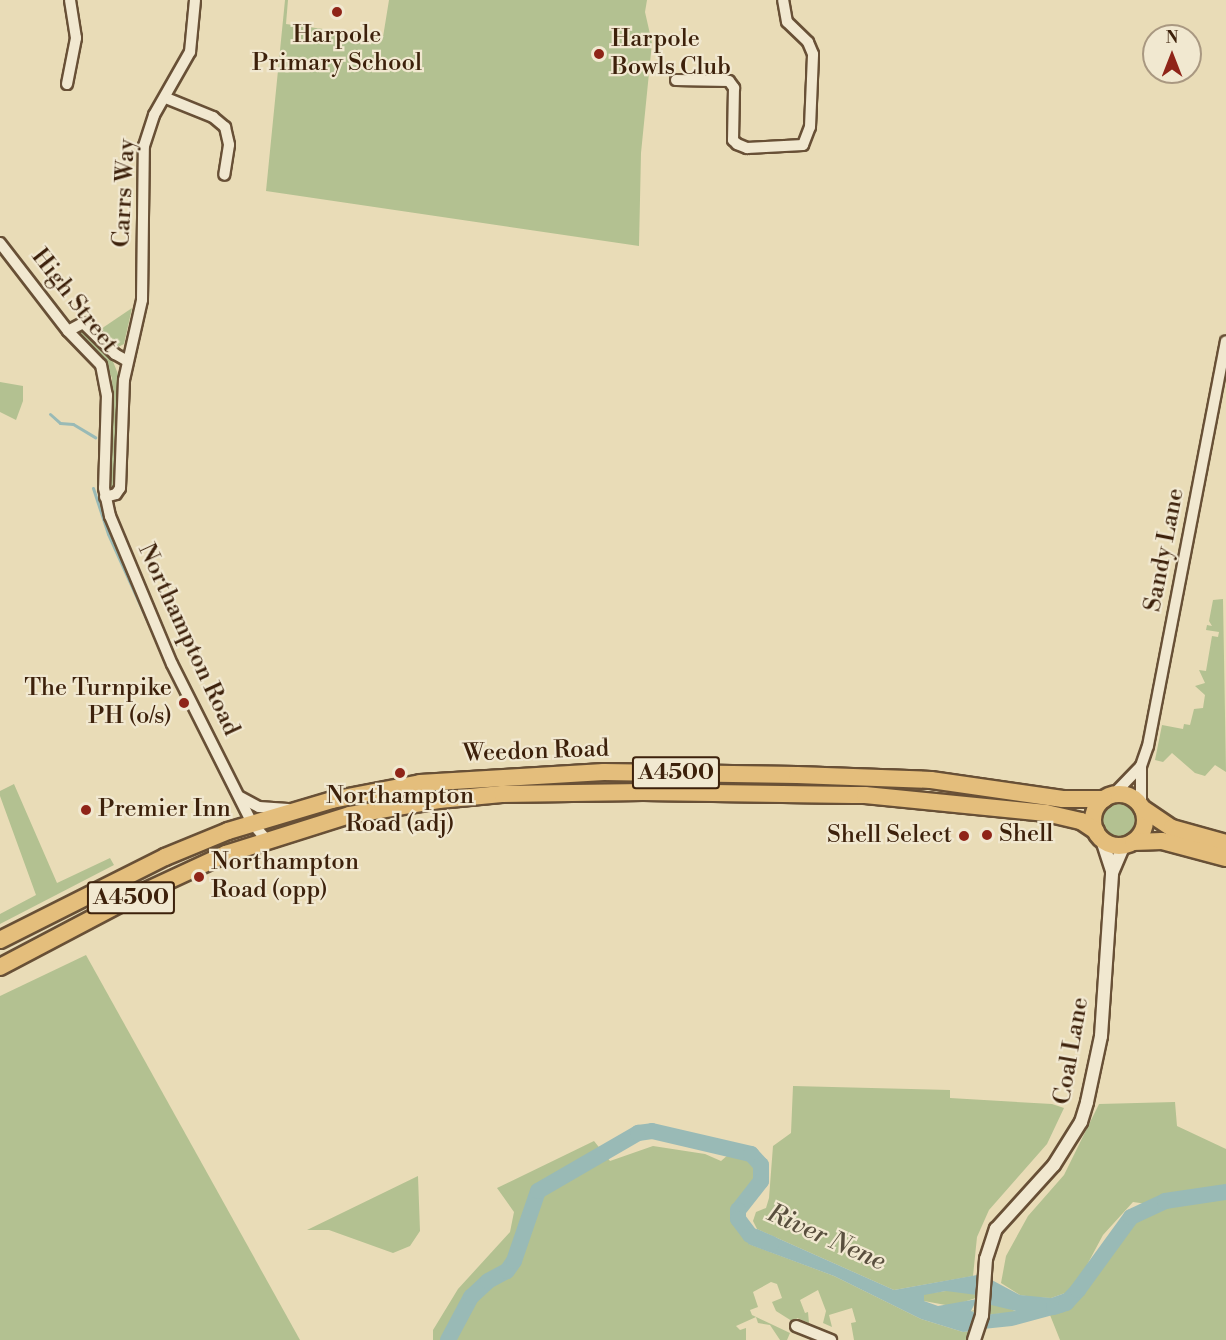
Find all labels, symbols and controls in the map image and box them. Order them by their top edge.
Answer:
marker: Harpole Primary School [330,5,344,19]
place label: Harpole Primary School [252,22,422,78]
north arrow [1142,24,1202,84]
place label: Harpole Bowls Club [611,26,731,82]
text: N [1166,28,1178,48]
marker: Harpole Bowls Club [592,47,606,61]
street label: Carrs Way [108,138,142,248]
street label: High Street [24,243,124,359]
street label: Sandy Lane [1139,486,1191,614]
street label: Northampton Road [131,539,245,741]
place label: The Turnpike PH (o/s) [24,675,172,731]
marker: The Turnpike PH (o/s) [177,696,191,710]
street label: Weedon Road [462,735,610,769]
road number: A4500 [631,754,721,792]
marker: Northampton Road (adj) [393,766,407,780]
place label: Northampton Road (adj) [326,783,474,839]
place label: Premier Inn [98,796,231,824]
marker: Premier Inn [79,803,93,817]
place label: Shell [999,821,1053,849]
place label: Shell Select [827,822,952,850]
marker: Shell [980,828,994,842]
marker: Shell Select [957,829,971,843]
place label: Northampton Road (opp) [211,849,359,905]
marker: Northampton Road (opp) [192,870,206,884]
road number: A4500 [86,879,176,917]
street label: Coal Lane [1048,995,1096,1107]
water label: River Nene [762,1198,890,1278]

